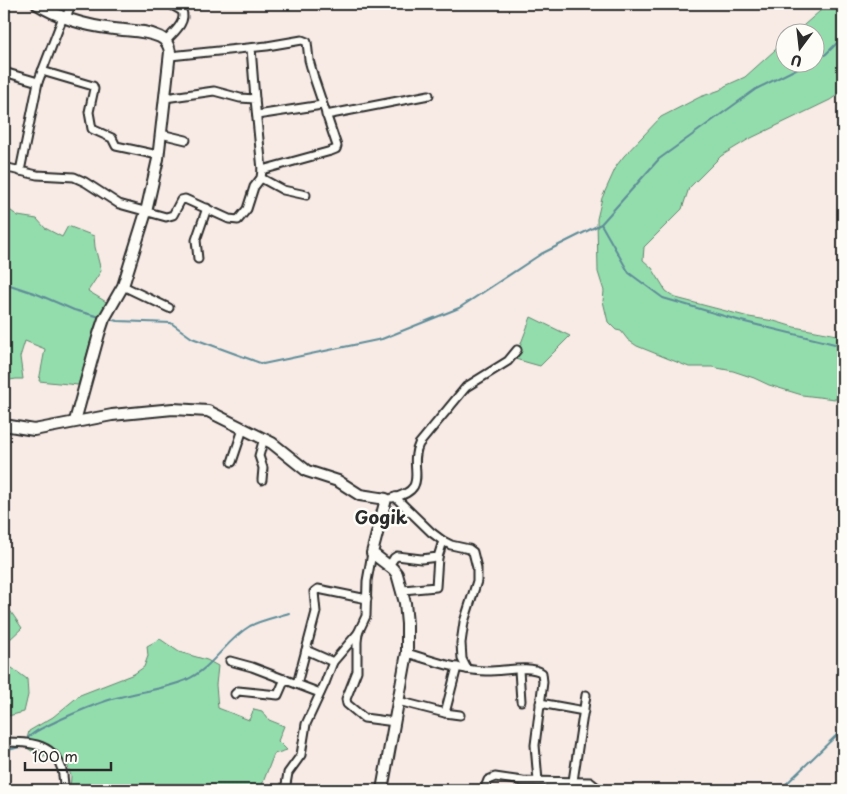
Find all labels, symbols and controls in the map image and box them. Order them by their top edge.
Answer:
north arrow [774,22,824,72]
text: U [789,50,804,73]
district label: Gogik [354,503,408,530]
scale bar [25,739,111,771]
text: 100 m [32,744,78,767]

